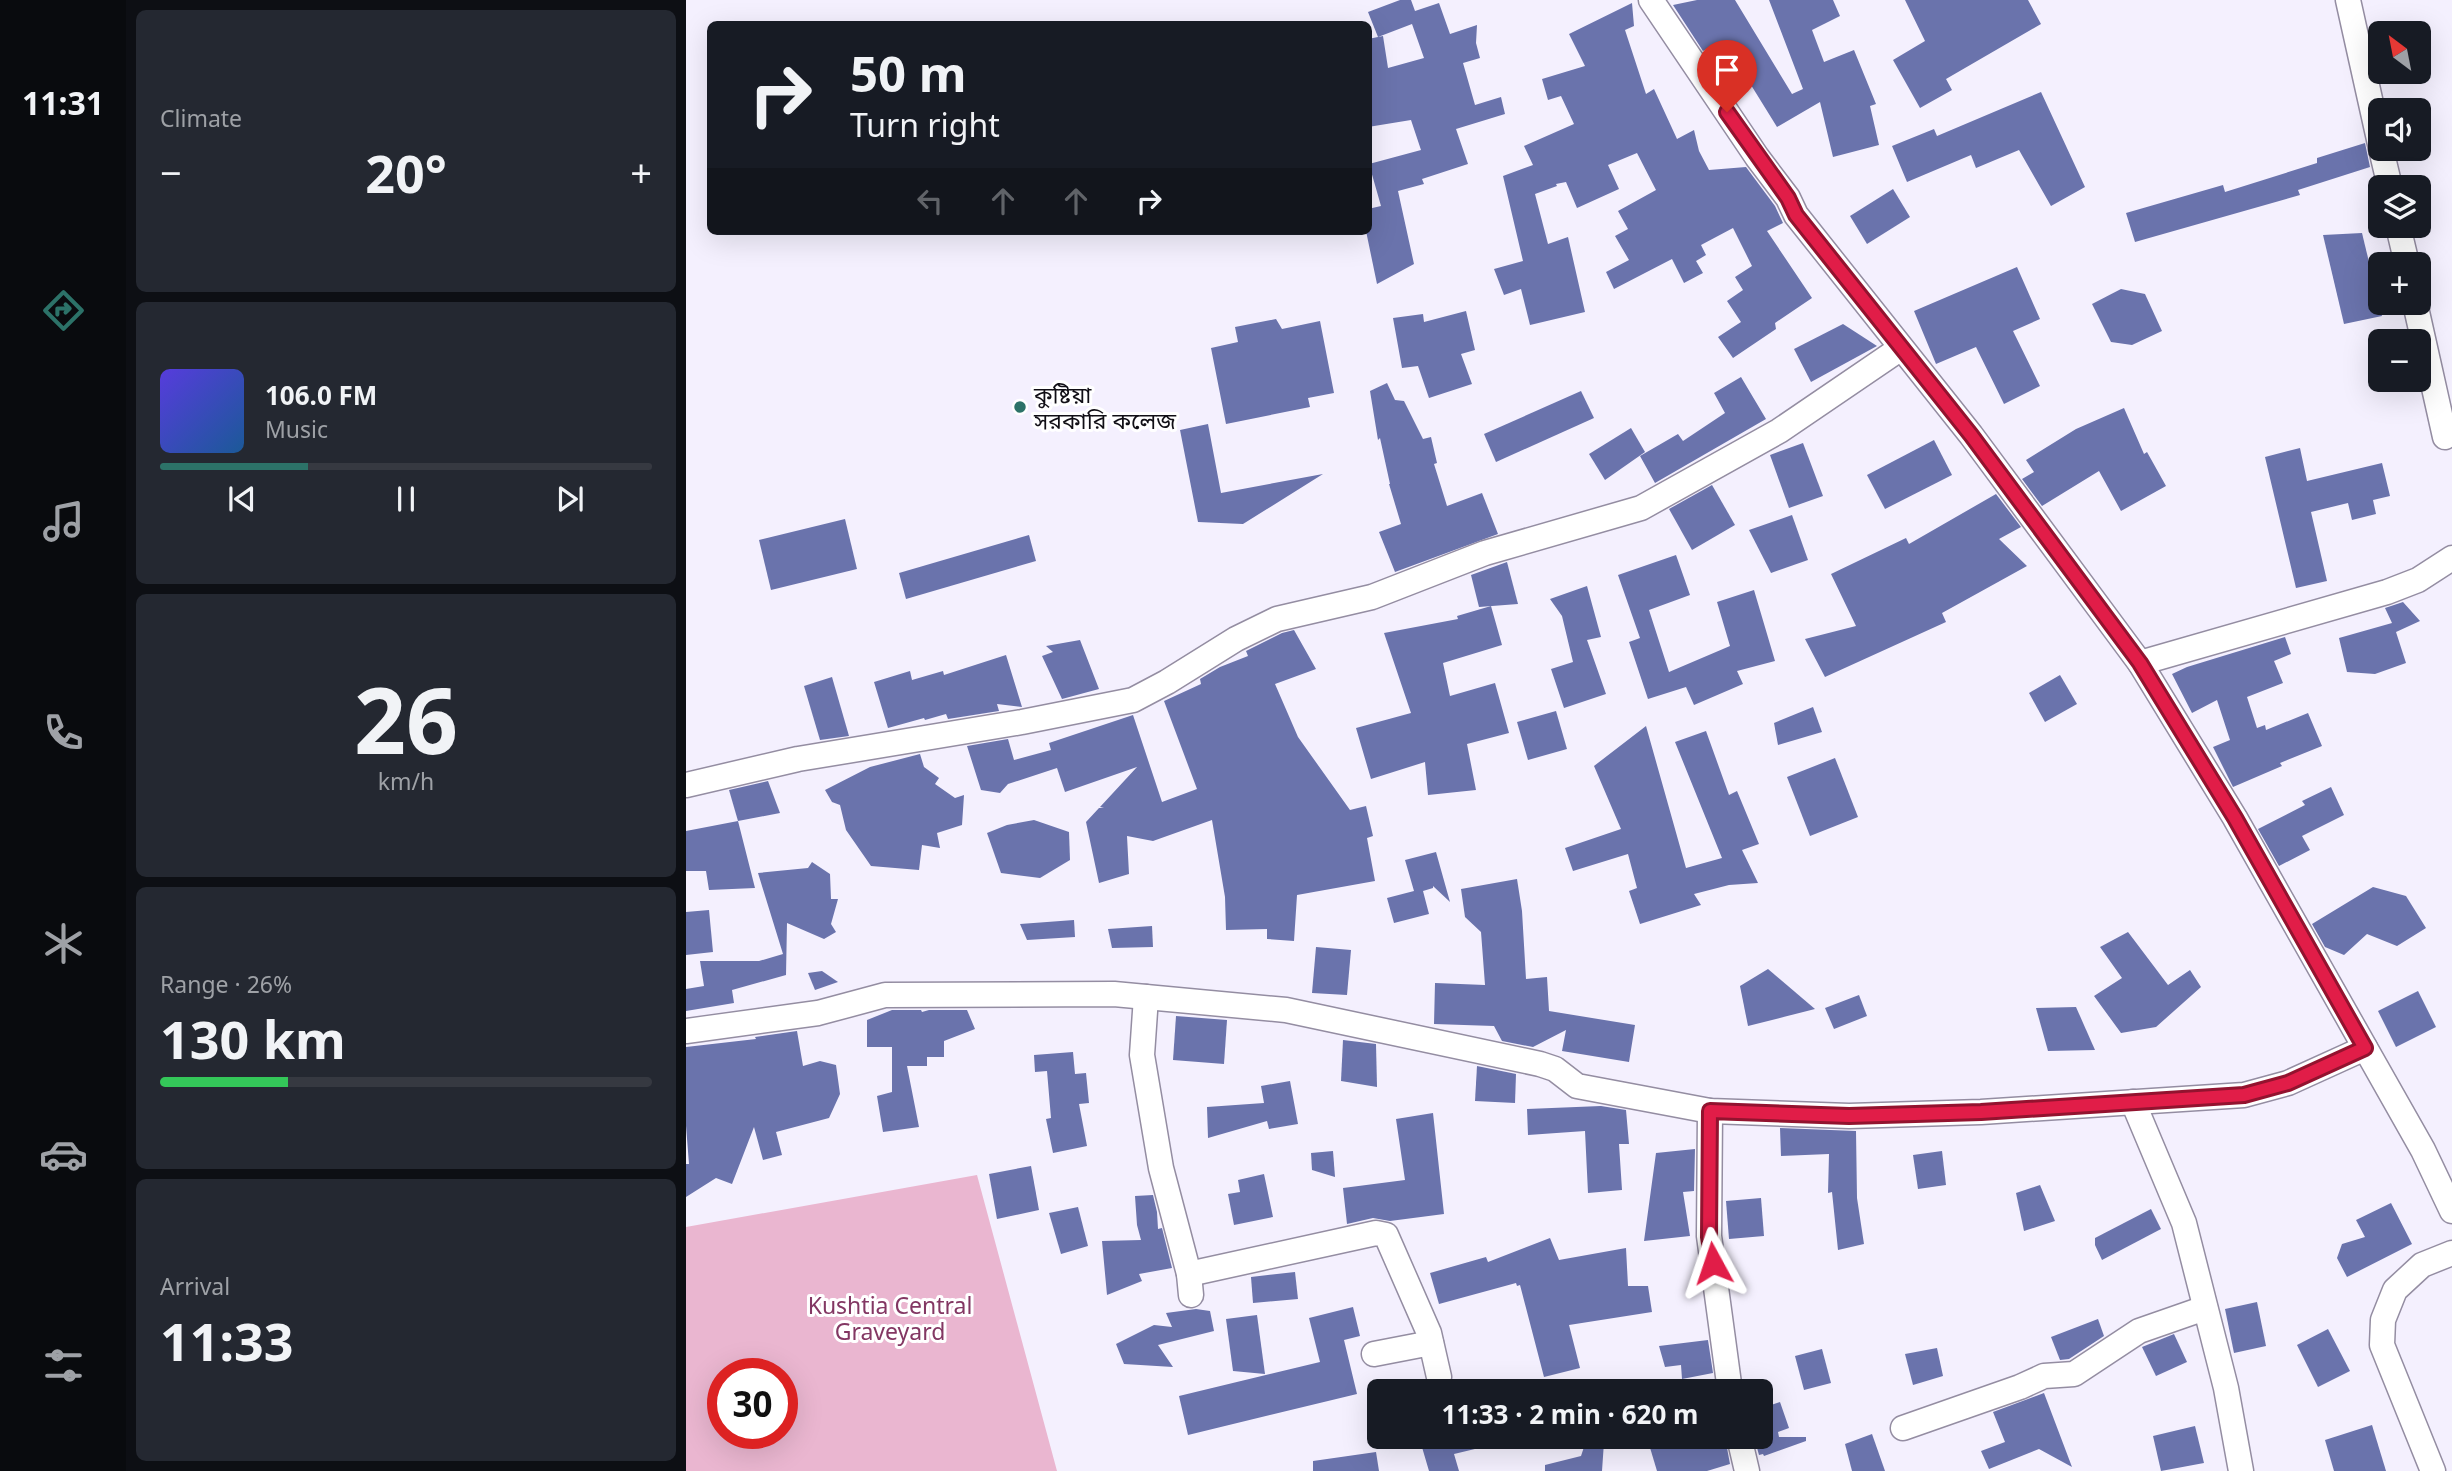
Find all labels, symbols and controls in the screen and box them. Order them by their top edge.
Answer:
north arrow [2368,21,2431,84]
map controls [2368,21,2431,392]
text: 50 m [850,40,967,106]
pin [1697,40,1757,112]
icon: right [735,49,826,140]
icon: arrive [1708,51,1746,89]
text: 11:31 [22,81,104,124]
button: sound [2368,98,2431,161]
text: Climate [160,102,242,134]
text: Turn right [850,103,1000,146]
text: 20° [365,137,447,208]
text: − [160,146,182,198]
text: + [630,146,652,198]
button: layers [2368,175,2431,238]
icon: left [911,182,949,220]
icon: ahead [984,182,1022,220]
icon: ahead [1057,182,1095,220]
icon: right [1130,182,1168,220]
button: + [2368,252,2431,315]
icon: directions [39,286,88,335]
button: − [2368,329,2431,392]
text: 106.0 FM [265,377,377,413]
place label: কুষ্টিয়া সরকারি কলেজ [1033,378,1177,436]
marker: কুষ্টিয়া সরকারি কলেজ [1012,399,1028,415]
text: Music [265,413,328,445]
icon: previous [223,480,261,518]
icon: pause [387,480,425,518]
icon: next [551,480,589,518]
icon: music [39,497,88,546]
text: 26 [354,657,458,781]
icon: phone [39,708,88,757]
text: km/h [378,765,434,797]
icon: climate [39,919,88,968]
text: Range · 26% [160,968,292,1000]
text: 130 km [160,1003,346,1074]
icon: car [39,1130,88,1179]
position arrow [1676,1226,1750,1300]
text: Arrival [160,1270,230,1302]
park label: Kushtia Central Graveyard [808,1289,972,1347]
text: 11:33 [160,1305,294,1376]
icon: filters [39,1341,88,1390]
speed limit sign: 30 [707,1358,798,1449]
text: 11:33 · 2 min · 620 m [1442,1396,1698,1432]

